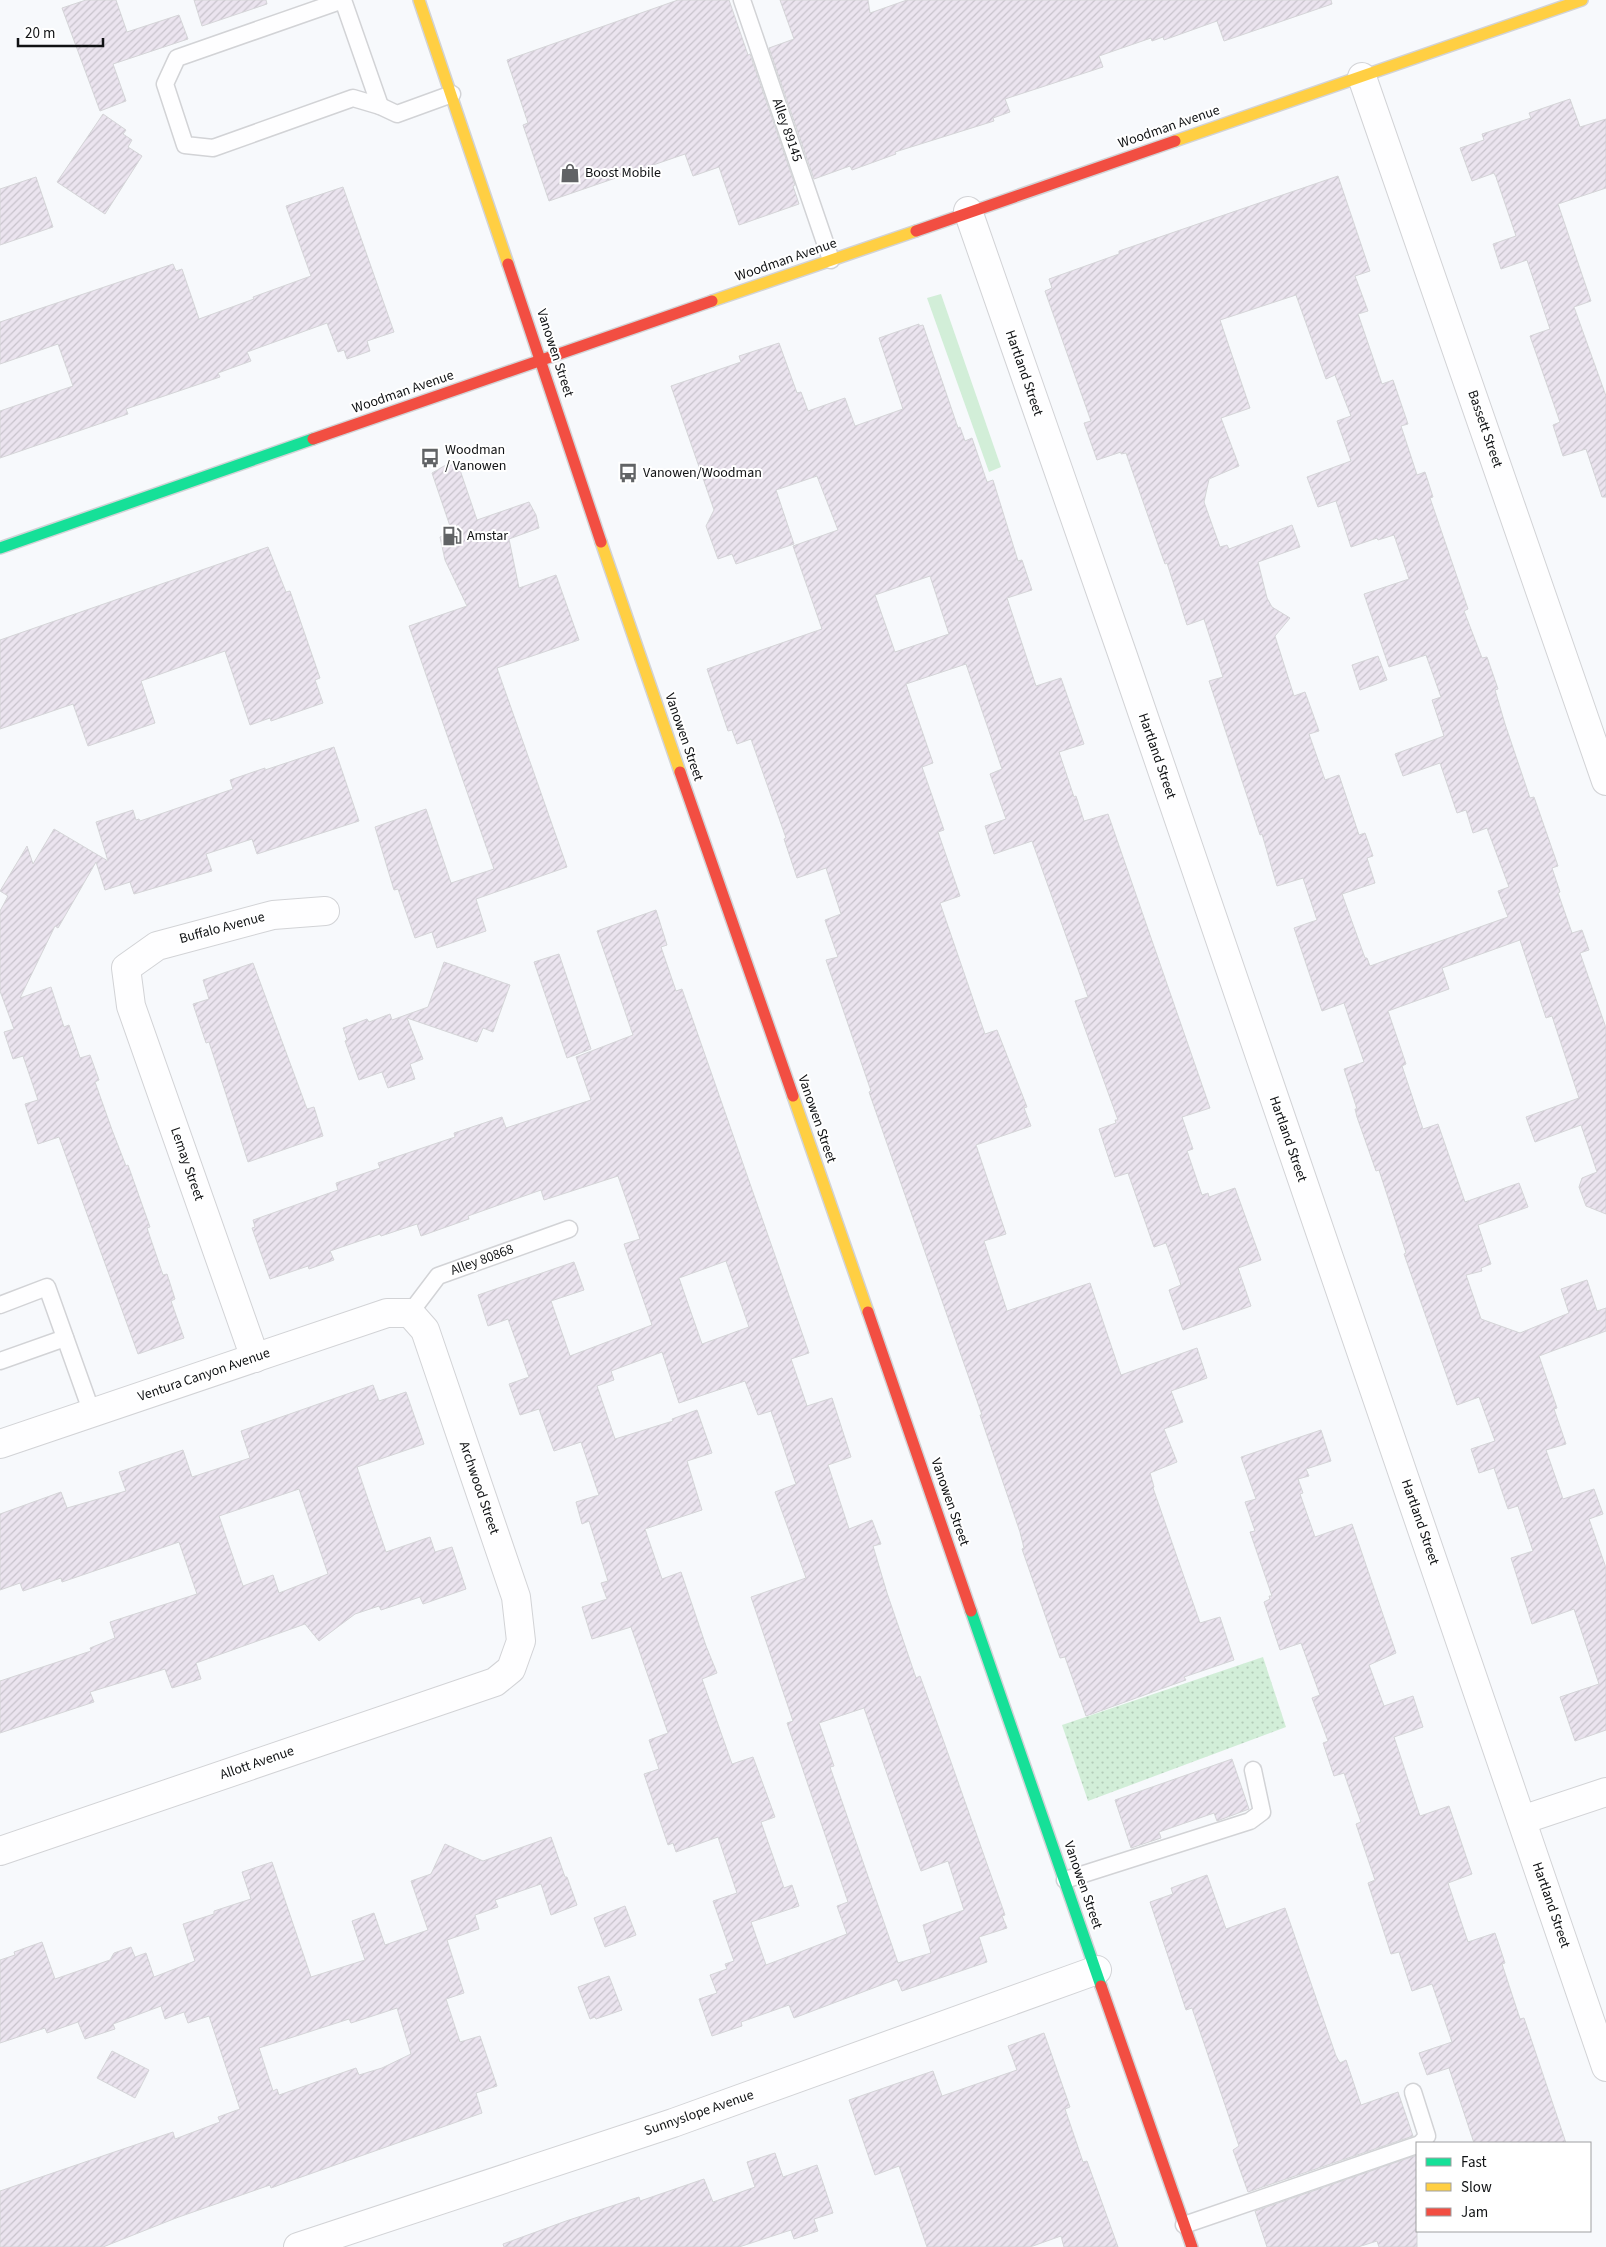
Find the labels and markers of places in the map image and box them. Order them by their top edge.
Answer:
shop icon: Boost Mobile [559,162,581,184]
place label: Boost Mobile [585,163,661,183]
place label: Woodman / Vanowen [445,440,506,476]
bus stop icon: Woodman / Vanowen [419,447,441,469]
bus stop icon: Vanowen/Woodman [617,462,639,484]
place label: Vanowen/Woodman [643,463,762,483]
fuel station icon: Amstar [441,525,463,547]
place label: Amstar [467,526,508,546]

